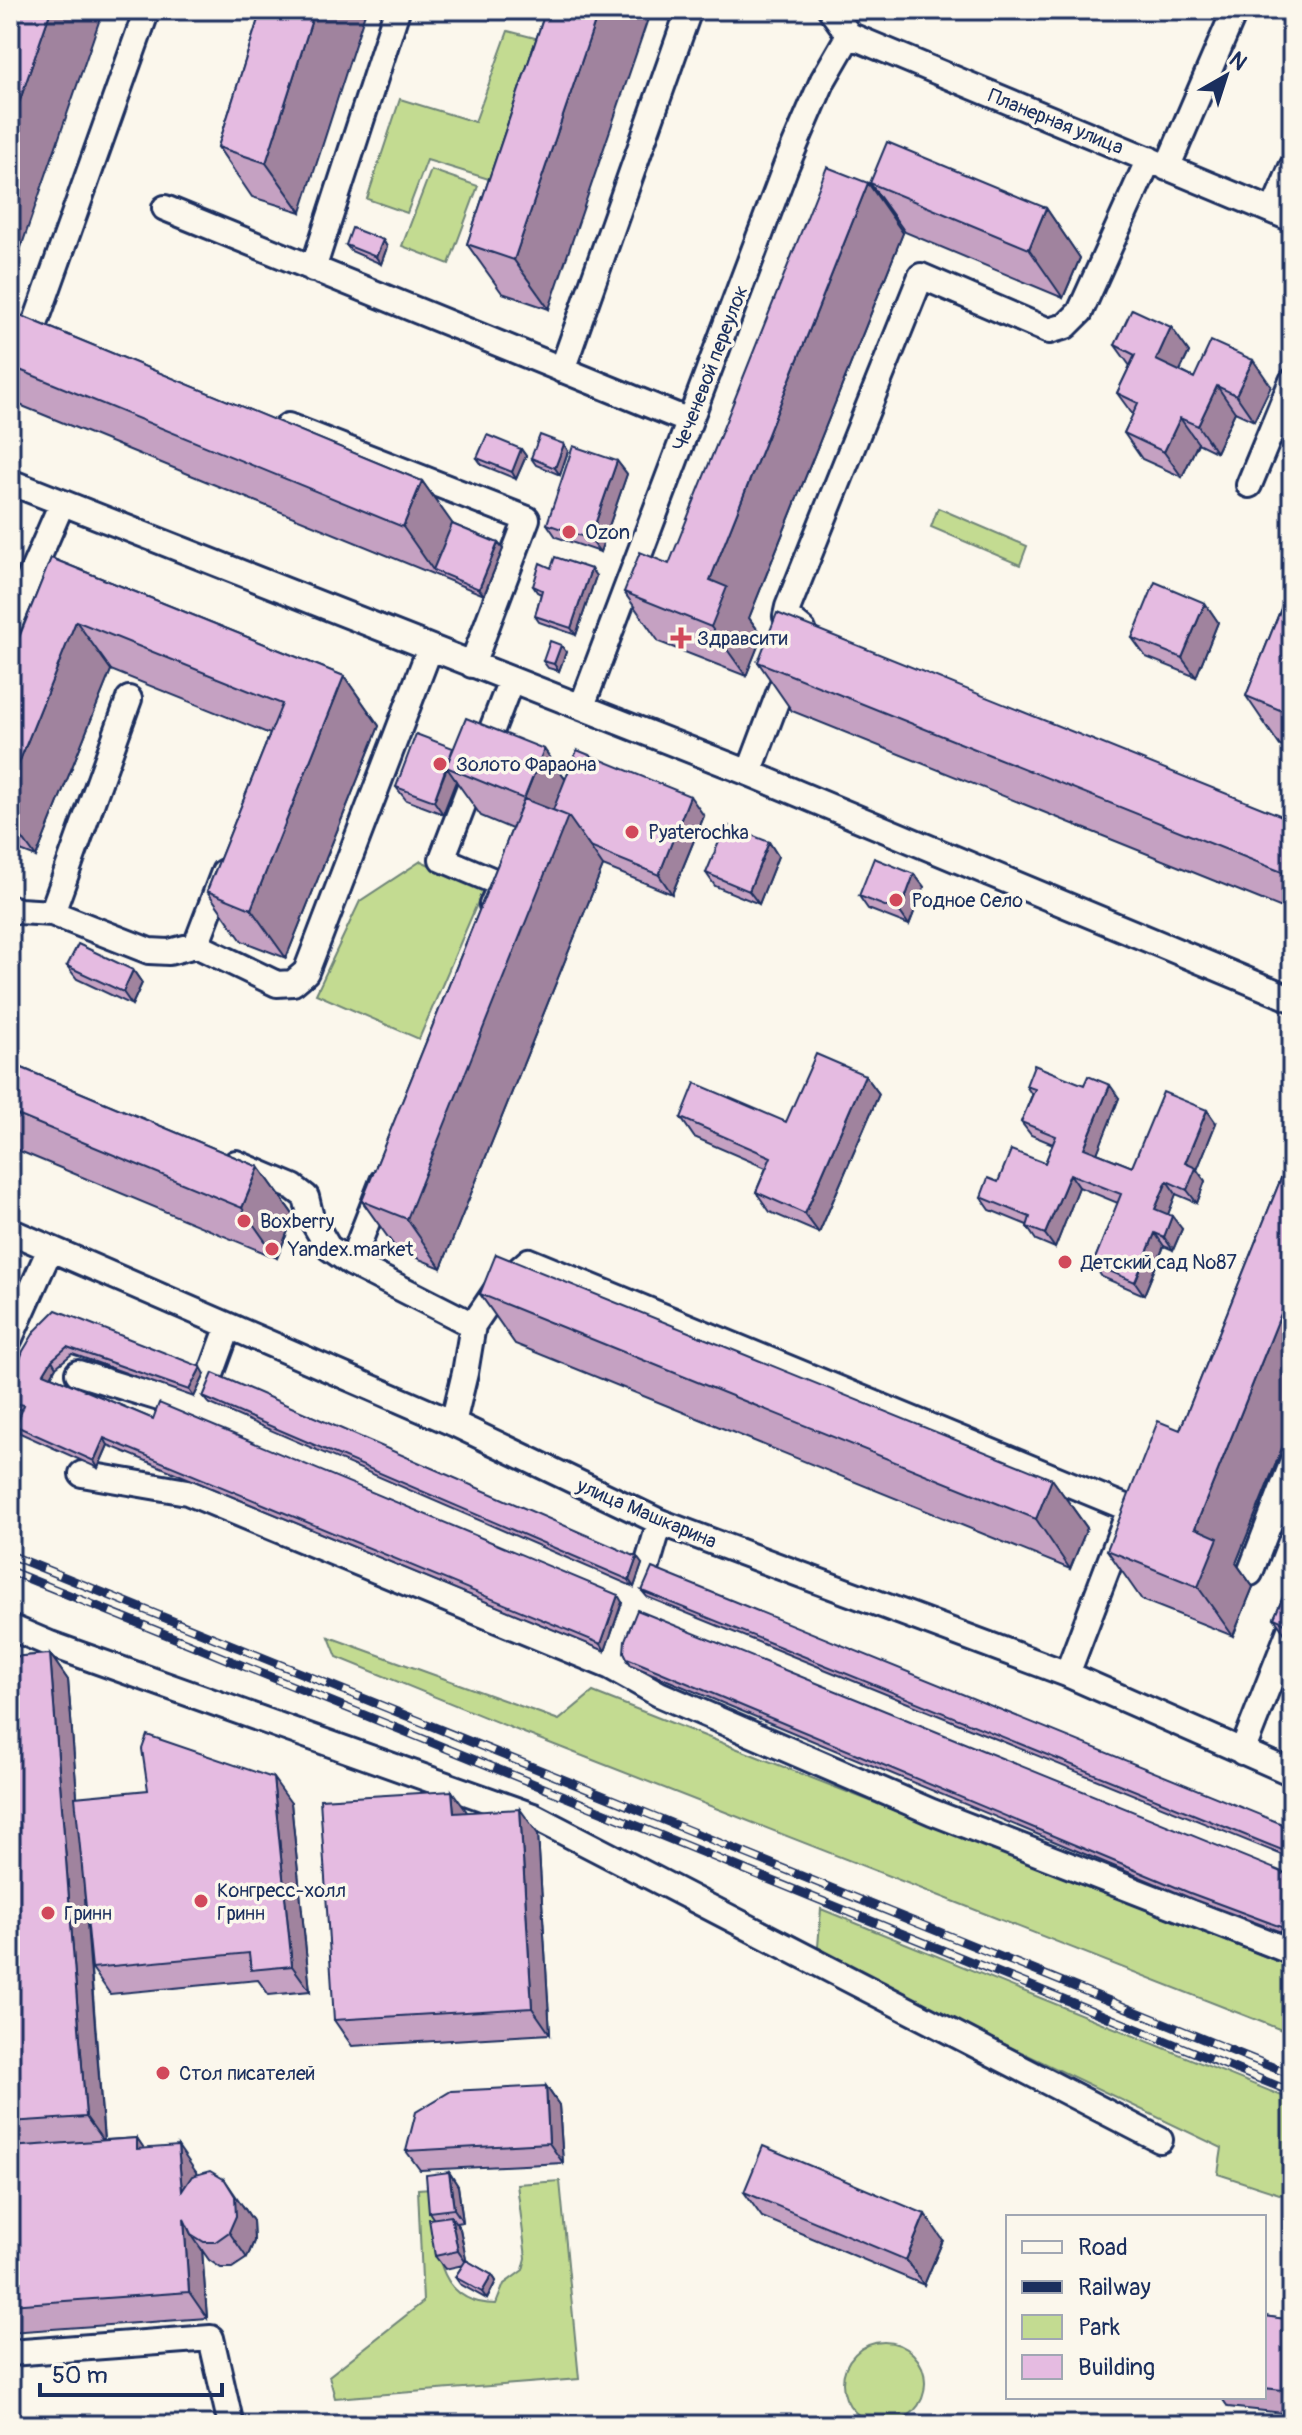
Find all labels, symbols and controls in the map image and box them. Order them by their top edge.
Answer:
north arrow [1186,36,1266,116]
text: N [1223,46,1253,77]
street label: Планерная улица [984,83,1127,160]
street label: Чеченевой переулок [667,282,754,455]
place label: Ozon [585,520,630,545]
marker: Ozon [560,523,578,541]
place label: Здравсити [697,626,788,651]
marker: Здравсити [672,629,690,647]
place label: Золото Фараона [456,752,597,777]
marker: Золото Фараона [431,755,449,773]
place label: Pyaterochka [648,820,749,845]
marker: Pyaterochka [623,823,641,841]
place label: Родное Село [912,888,1023,913]
marker: Родное Село [887,891,905,909]
place label: Boxberry [260,1209,335,1234]
marker: Boxberry [235,1212,253,1230]
place label: Yandex.market [287,1237,414,1262]
marker: Yandex.market [263,1240,281,1258]
place label: Детский сад №87 [1080,1250,1237,1275]
marker: Детский сад №87 [1056,1253,1074,1271]
street label: улица Машкарина [572,1472,720,1554]
place label: Конгресс-холл Гринн [217,1878,346,1926]
marker: Конгресс-холл Гринн [192,1892,210,1910]
place label: Гринн [64,1901,112,1926]
marker: Гринн [39,1904,57,1922]
place label: Стол писателей [179,2061,315,2086]
marker: Стол писателей [154,2064,172,2082]
legend [1006,2215,1266,2399]
text: Road [1078,2233,1128,2262]
text: Railway [1078,2273,1151,2302]
text: Park [1078,2313,1120,2342]
scale bar [40,2347,222,2397]
text: Building [1078,2353,1155,2382]
text: 50 m [52,2361,108,2390]

